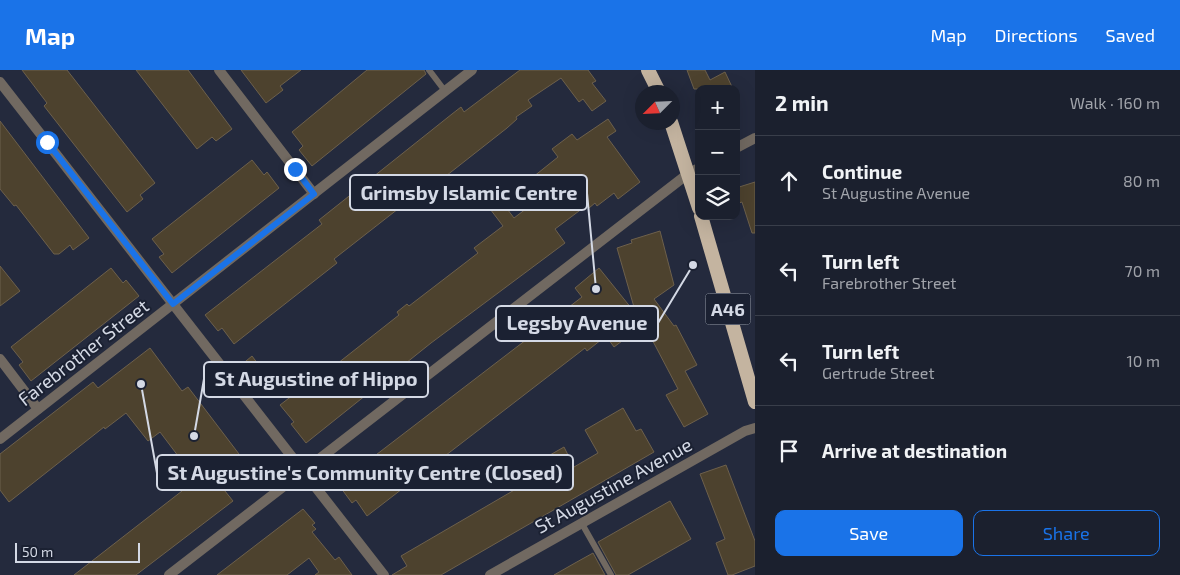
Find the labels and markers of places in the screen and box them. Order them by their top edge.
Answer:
callout: Grimsby Islamic Centre [350,175,587,210]
callout: Legsby Avenue [496,306,658,341]
callout: St Augustine of Hippo [204,362,428,397]
callout: St Augustine's Community Centre (Closed) [157,455,573,490]

